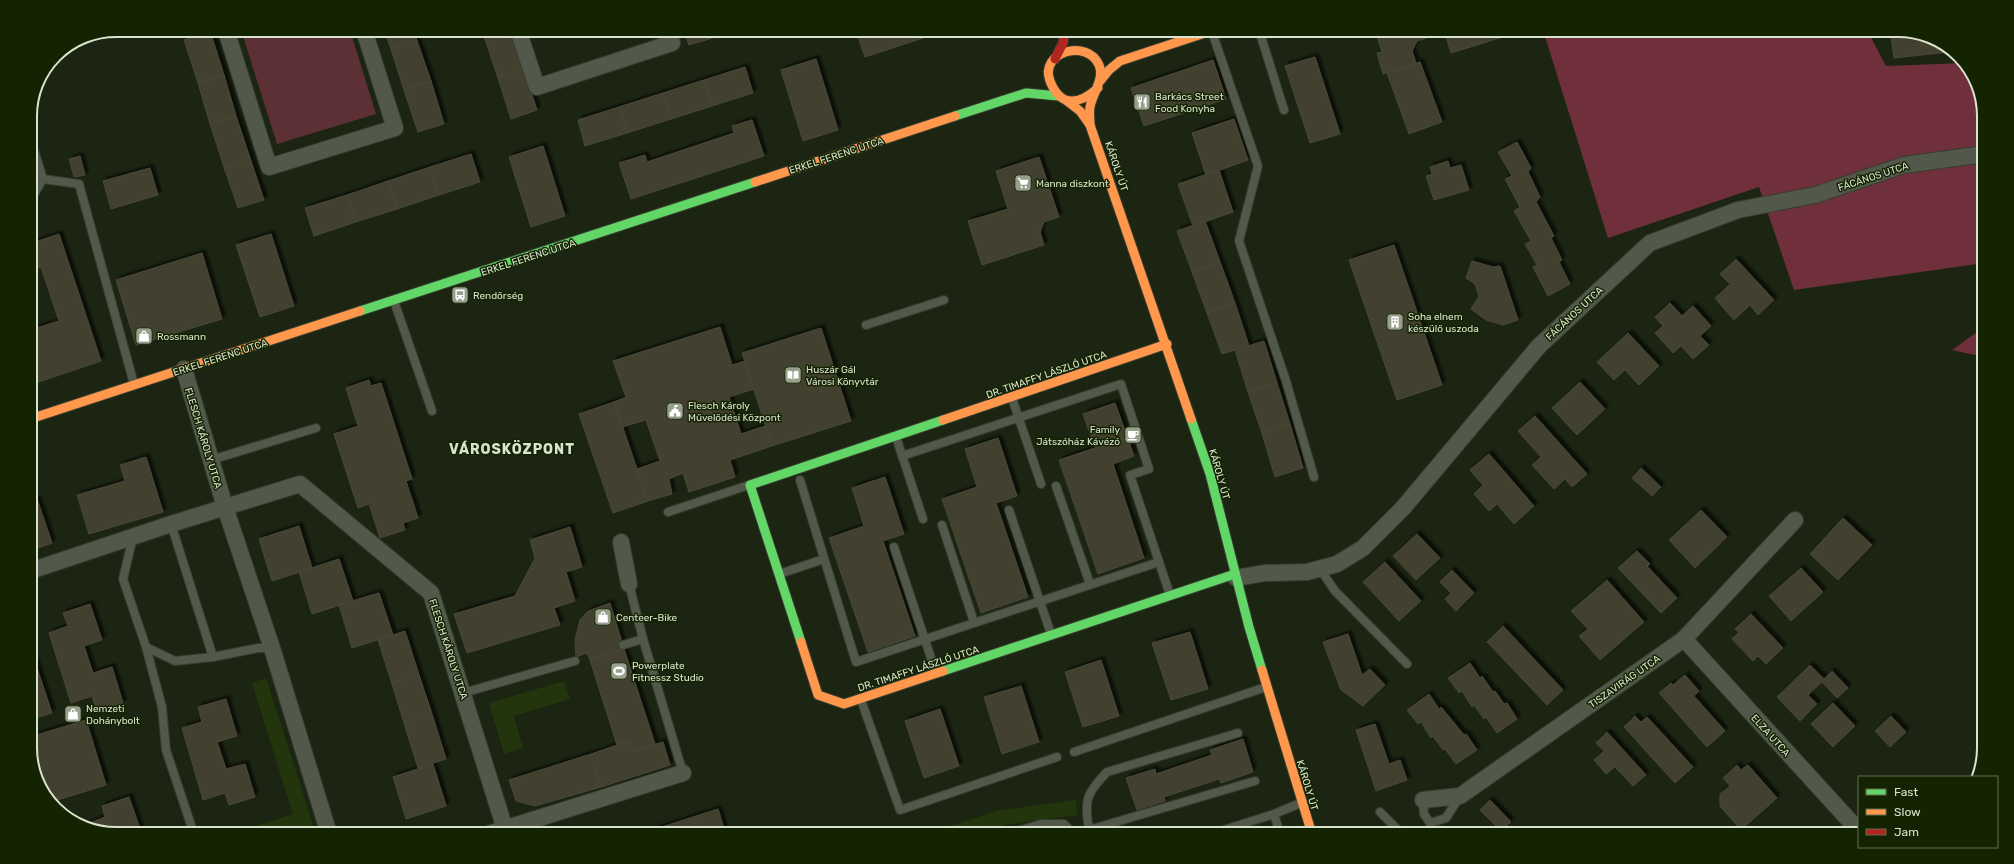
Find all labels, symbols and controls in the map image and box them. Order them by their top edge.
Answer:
place label: Barkács Street Food Konyha [1155,91,1224,115]
restaurant icon: Barkács Street Food Konyha [1132,92,1152,112]
street label: ERKEL FERENC UTCA [787,135,886,177]
street label: KÁROLY ÚT [1102,140,1130,193]
street label: FÁCÁNOS UTCA [1836,160,1910,194]
supermarket icon: Manna diszkont [1013,173,1033,193]
place label: Manna diszkont [1036,178,1109,190]
street label: ERKEL FERENC UTCA [479,237,578,279]
street label: FÁCÁNOS UTCA [1544,284,1606,343]
bus stop icon: Rendőrség [450,285,470,305]
place label: Rendőrség [473,290,523,302]
place label: Soha elnem készülő uszoda [1408,311,1479,335]
building icon: Soha elnem készülő uszoda [1385,312,1405,332]
shop icon: Rossmann [134,326,154,346]
place label: Rossmann [157,331,206,343]
street label: ERKEL FERENC UTCA [171,337,270,379]
street label: DR. TIMAFFY LÁSZLÓ UTCA [984,349,1108,401]
place label: Huszár Gál Városi Könyvtár [806,364,879,388]
library icon: Huszár Gál Városi Könyvtár [783,365,803,385]
street label: FLESCH KÁROLY UTCA [182,386,224,491]
place label: Flesch Károly Művelődési Központ [688,400,781,424]
public building icon: Flesch Károly Művelődési Központ [665,401,685,421]
place label: Family Játszóház Kávézó [1036,424,1120,448]
cafe icon: Family Játszóház Kávézó [1123,425,1143,445]
district label: VÁROSKÖZPONT [449,440,575,458]
street label: KÁROLY ÚT [1206,448,1232,501]
street label: FLESCH KÁROLY UTCA [426,597,470,701]
shop icon: Centeer-Bike [593,607,613,627]
place label: Centeer-Bike [616,612,678,624]
street label: DR. TIMAFFY LÁSZLÓ UTCA [856,644,981,694]
street label: TISZAVIRÁG UTCA [1586,652,1663,711]
place label: Powerplate Fitnessz Studio [632,660,704,684]
sports icon: Powerplate Fitnessz Studio [609,661,629,681]
place label: Nemzeti Dohánybolt [86,703,140,727]
shop icon: Nemzeti Dohánybolt [63,704,83,724]
street label: ELZA UTCA [1748,712,1792,759]
street label: KÁROLY ÚT [1294,759,1320,812]
legend [1858,776,1998,848]
text: Fast [1894,785,1918,799]
text: Slow [1894,805,1921,819]
text: Jam [1894,825,1919,839]

